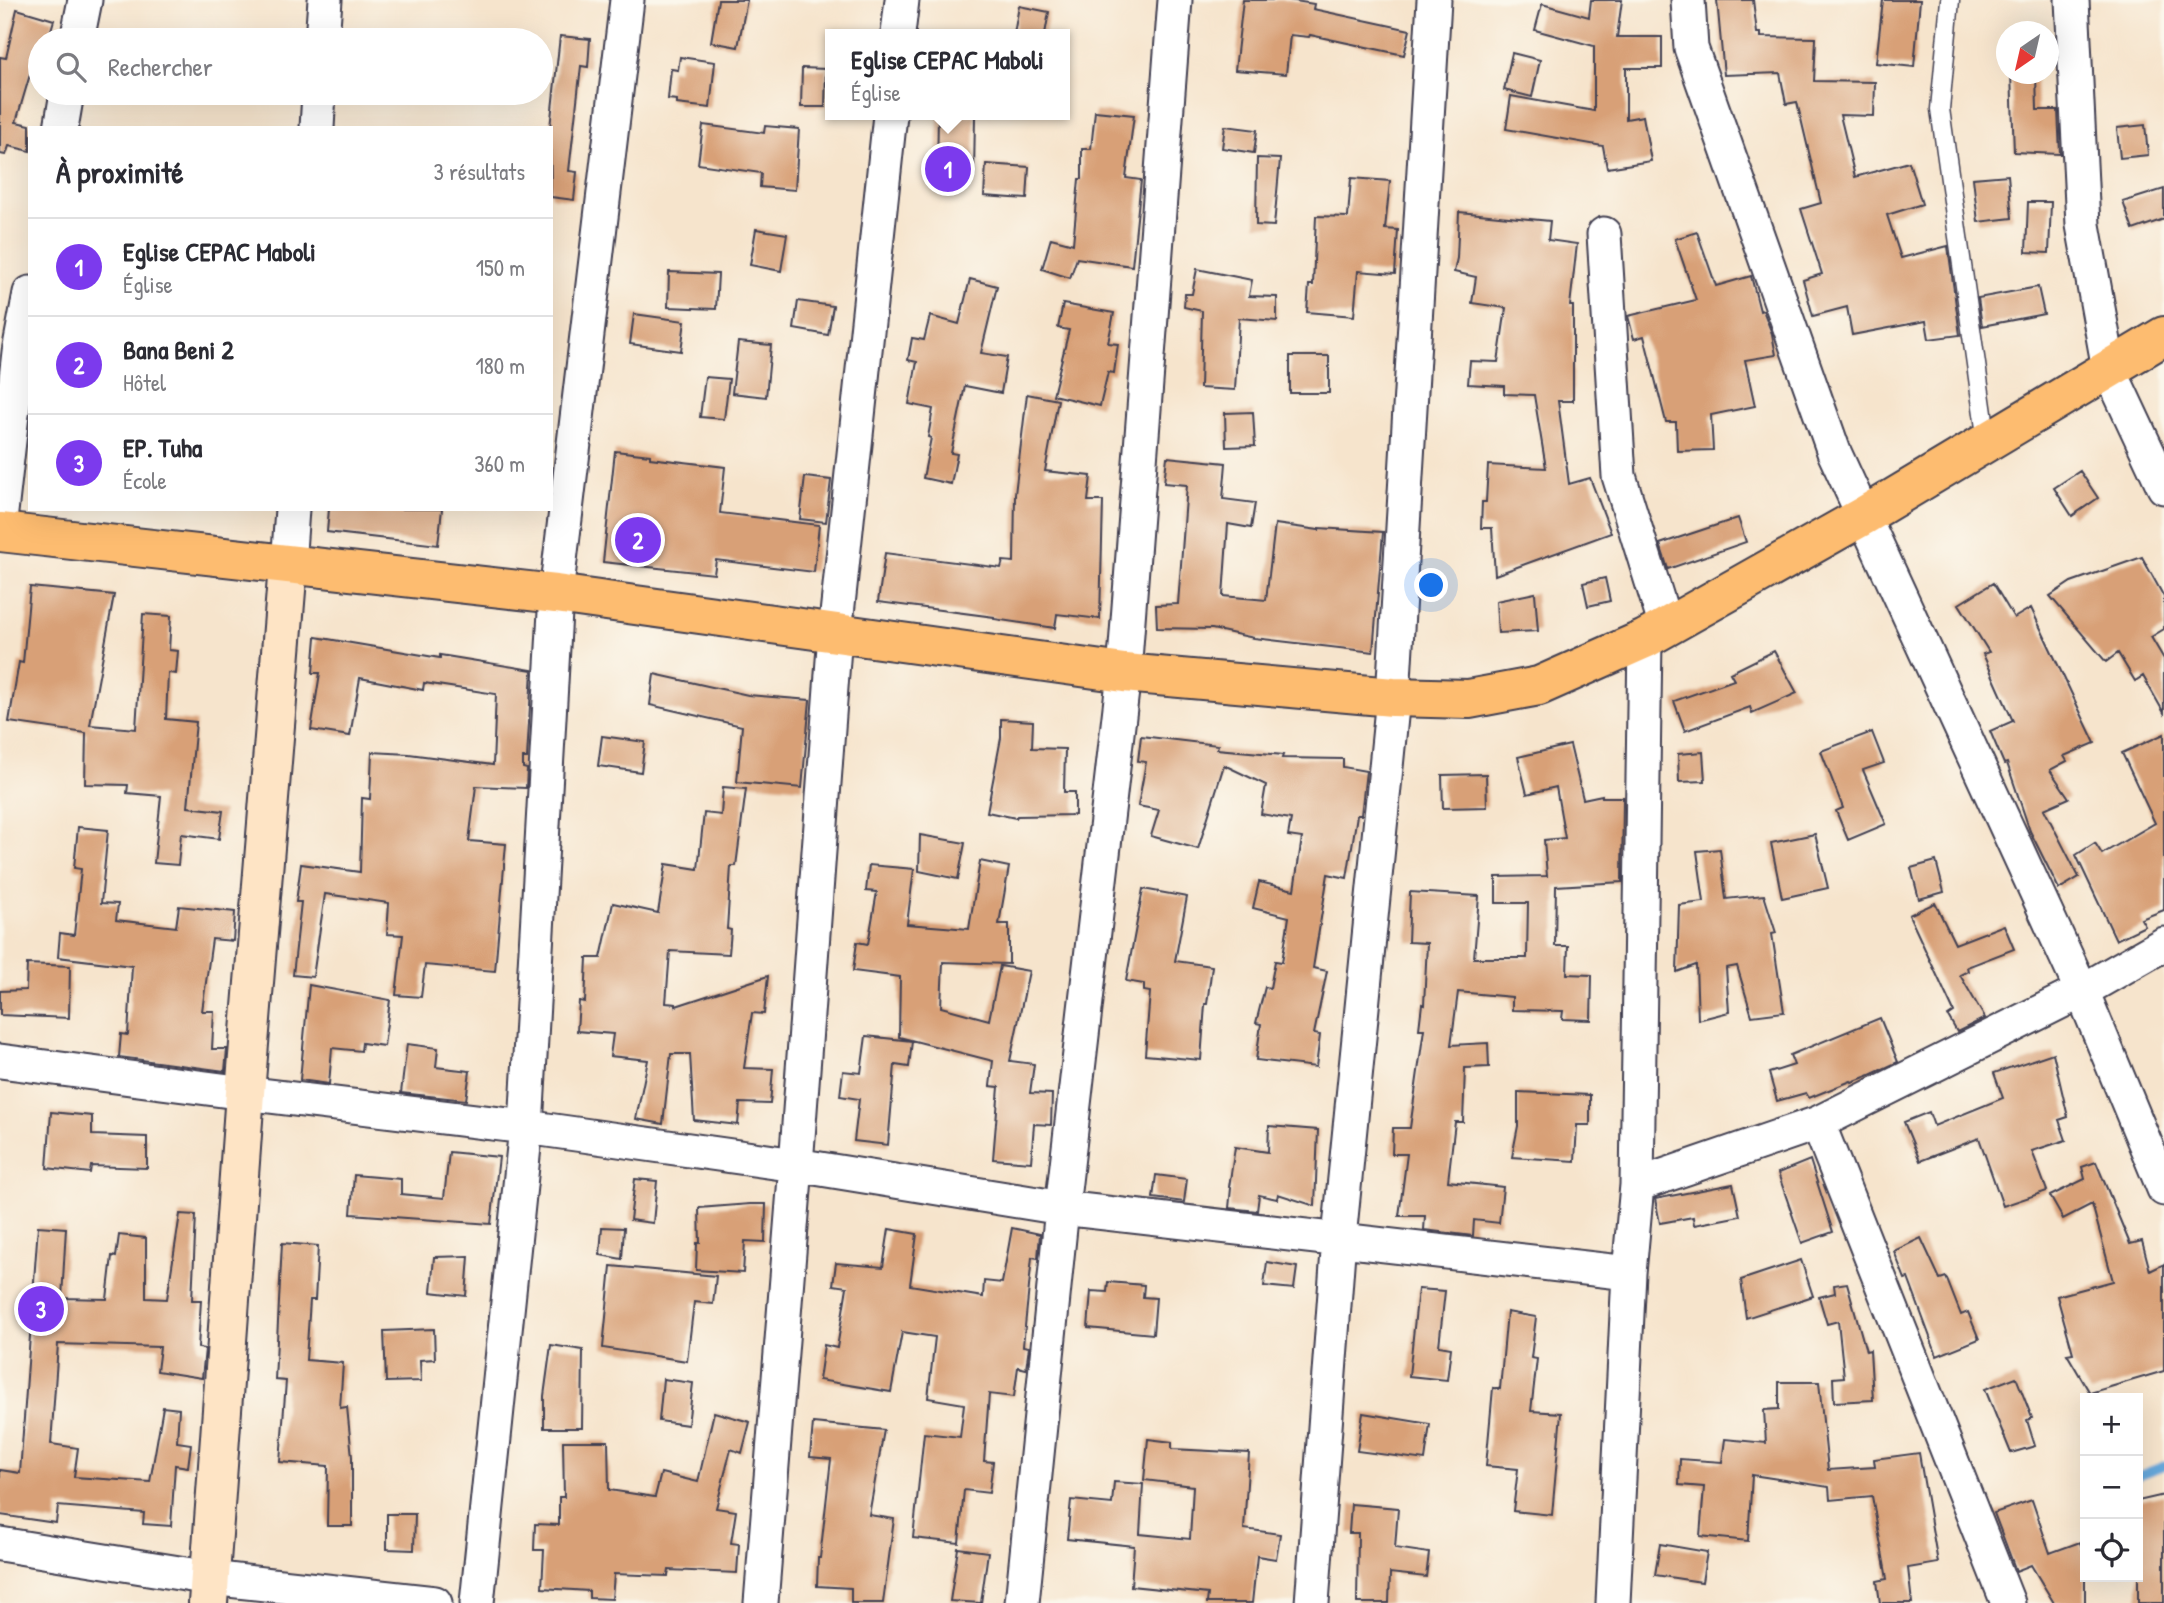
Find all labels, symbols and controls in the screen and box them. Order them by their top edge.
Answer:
north arrow [1996,21,2059,84]
search box [28,28,553,105]
popup [825,29,1070,120]
text: Eglise CEPAC Maboli [851,42,1044,77]
icon: search [52,48,90,86]
text: Rechercher [108,49,213,84]
text: Église [851,77,901,108]
pin: 1 [925,143,971,195]
text: À proximité [56,152,184,192]
text: 3 résultats [434,156,525,187]
text: Eglise CEPAC Maboli [123,234,316,269]
text: 1 [75,252,83,283]
text: 150 m [476,252,525,283]
text: Église [123,269,173,300]
text: Bana Beni 2 [123,332,234,367]
text: 2 [74,350,84,381]
text: 180 m [475,350,525,381]
text: Hôtel [123,367,166,398]
text: EP. Tuha [123,430,202,465]
text: 3 [74,448,84,479]
text: 360 m [474,448,525,479]
text: École [123,465,167,496]
pin: 2 [615,514,661,566]
your location [1414,568,1448,602]
pin: 3 [18,1283,64,1335]
map controls [2080,1393,2143,1582]
button: + [2080,1393,2143,1456]
button: − [2080,1456,2143,1519]
button: locate [2080,1519,2143,1582]

